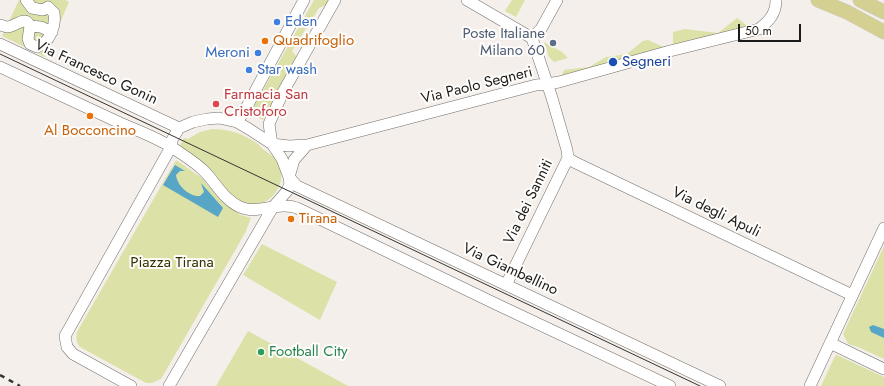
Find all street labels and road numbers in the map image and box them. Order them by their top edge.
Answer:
street label: Via Francesco Gonin [32,37,160,109]
street label: Via Paolo Segneri [420,63,534,109]
street label: Via dei Sanniti [501,156,557,248]
street label: Via degli Apuli [669,184,763,242]
street label: Via Giambellino [459,240,561,300]

